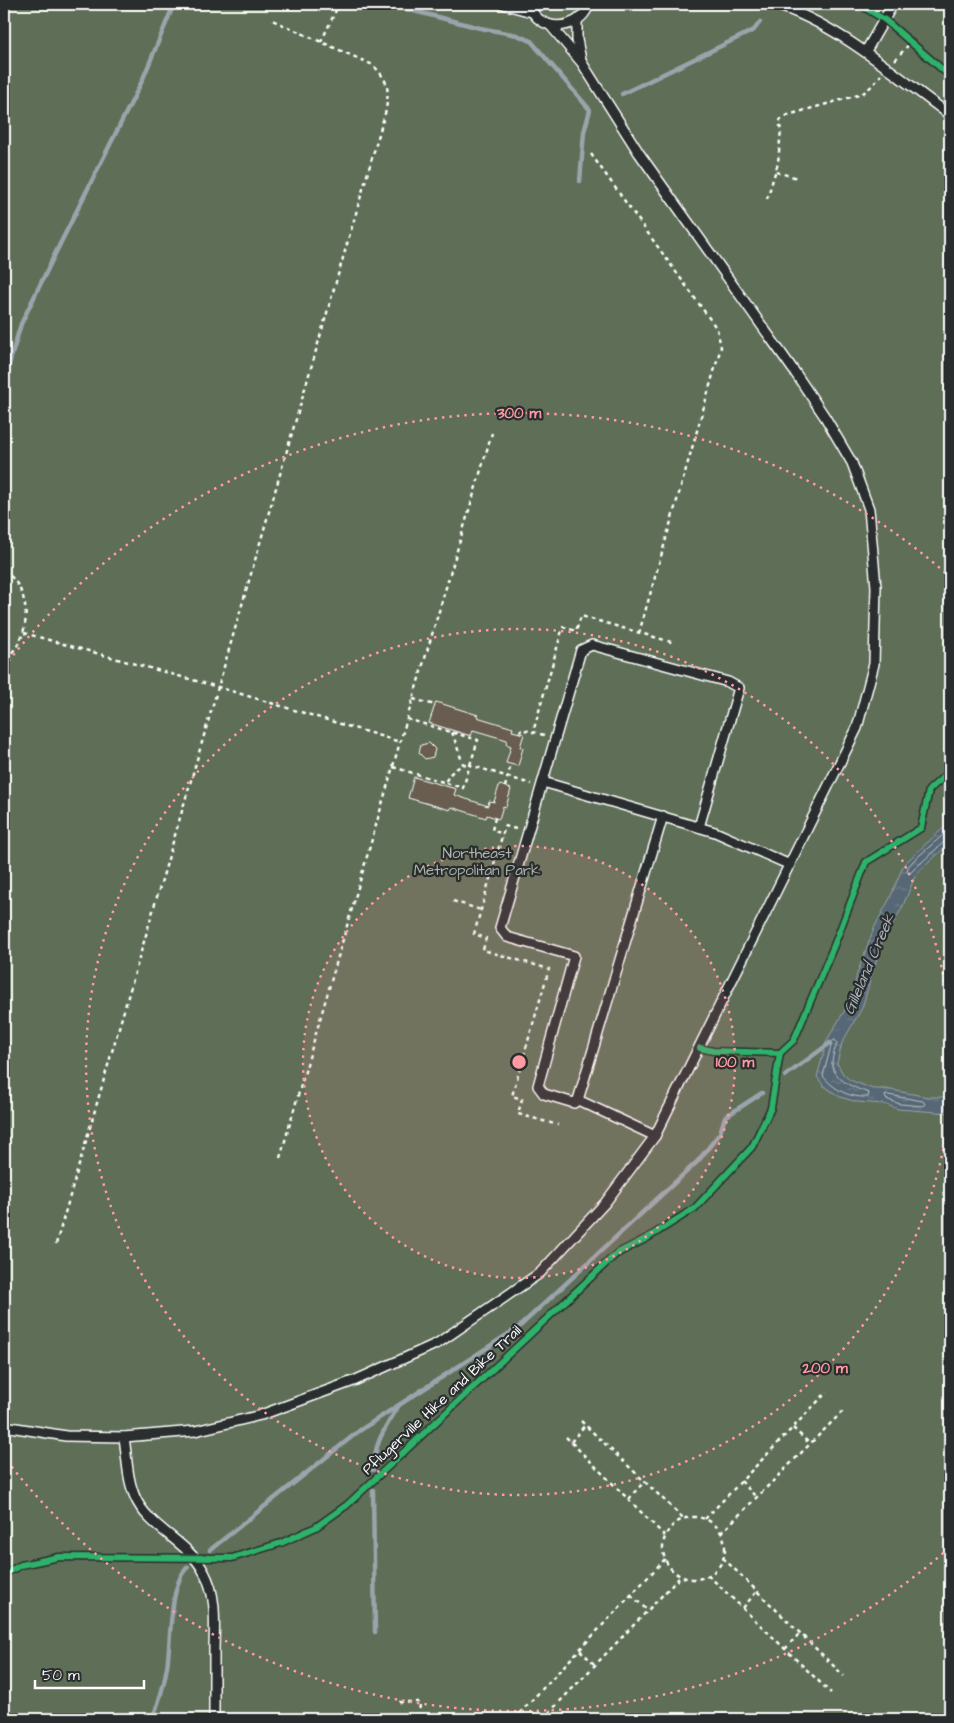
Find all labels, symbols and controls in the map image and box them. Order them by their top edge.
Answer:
text: 300 m [496,403,541,424]
park label: Northeast Metropolitan Park [414,843,540,881]
water label: Gilleland Creek [838,909,901,1018]
text: 100 m [716,1052,755,1073]
centre of rings [510,1053,528,1071]
street label: Pflugerville Hike and Bike Trail [358,1320,527,1480]
text: 200 m [801,1358,848,1379]
scale bar [35,1658,144,1690]
text: 50 m [42,1665,80,1686]

